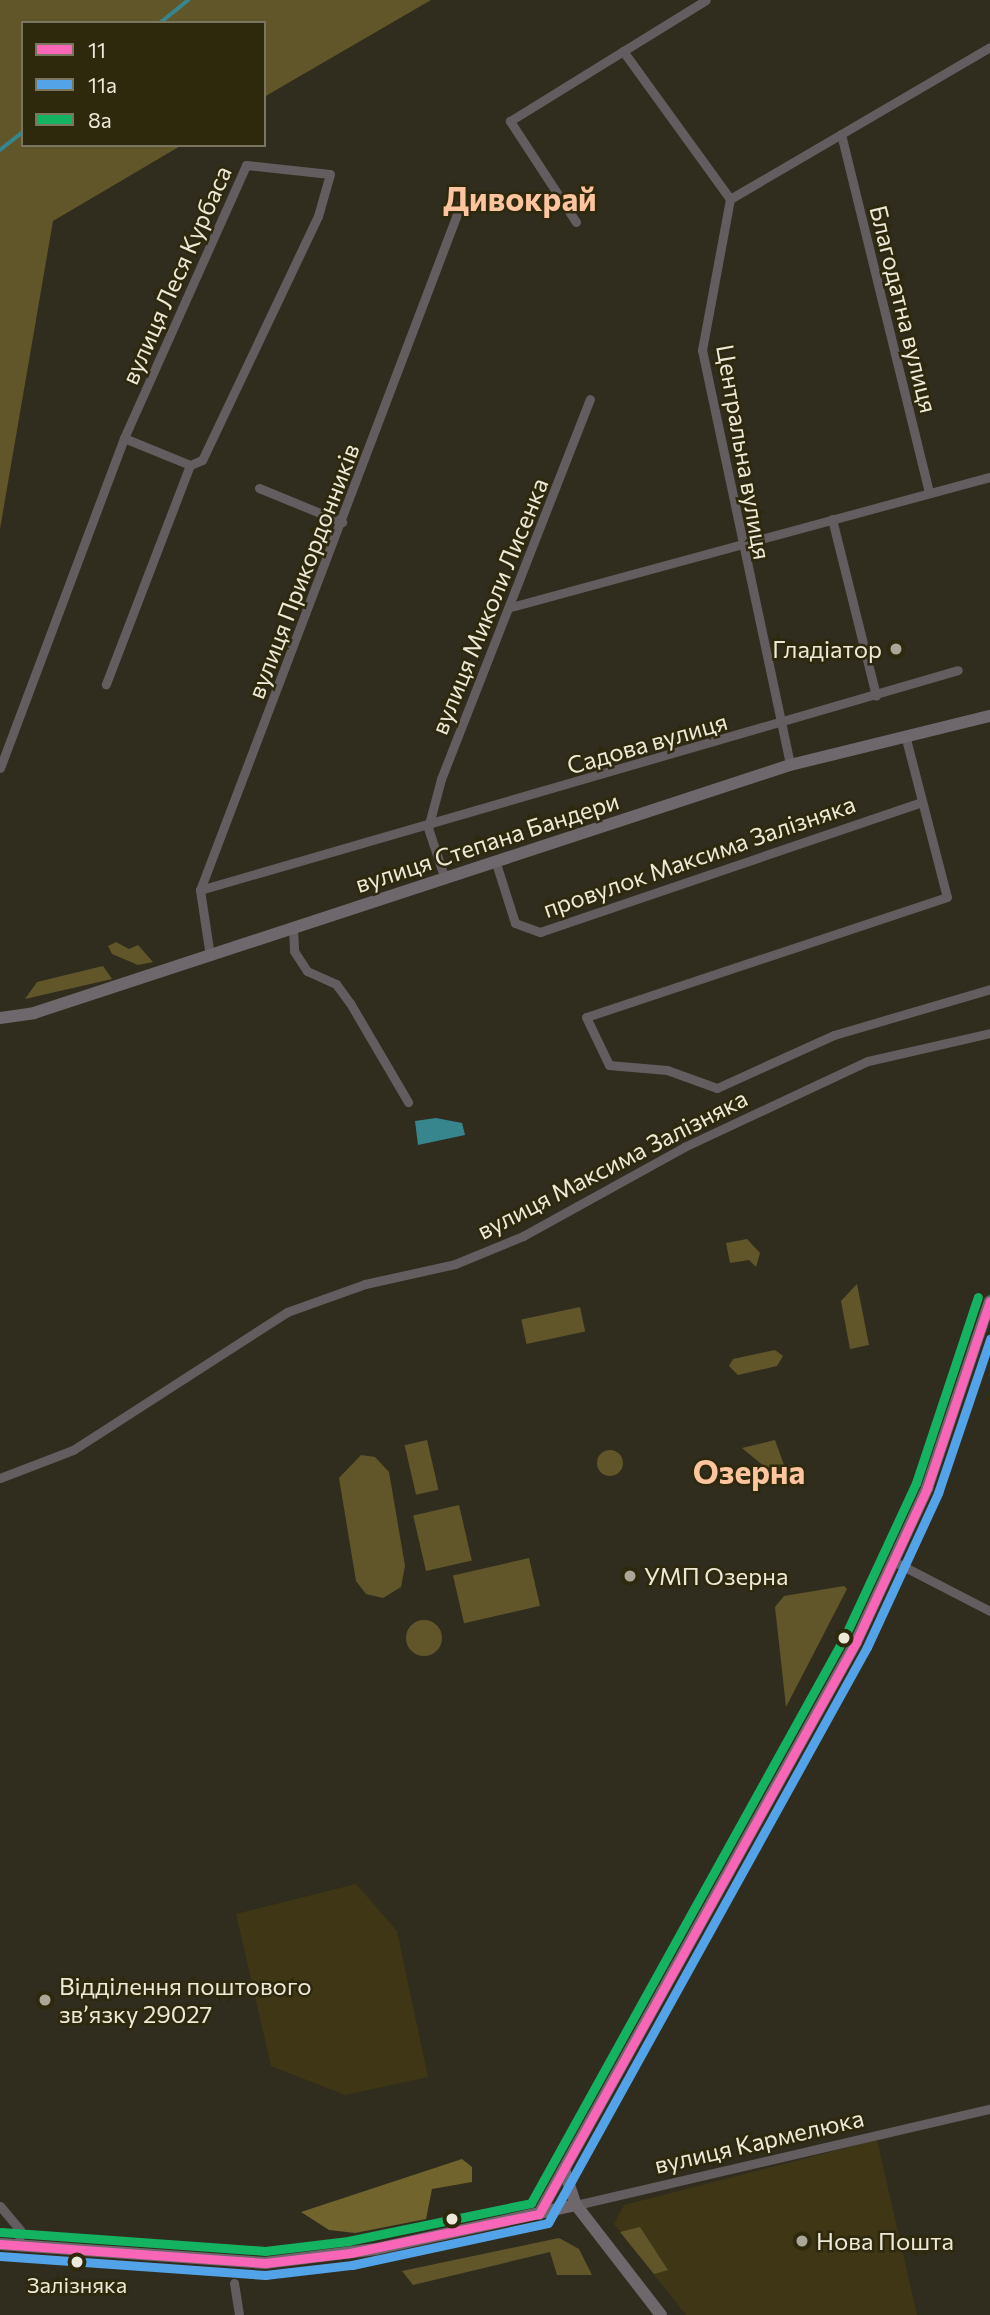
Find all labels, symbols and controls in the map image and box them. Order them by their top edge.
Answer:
legend [21,21,266,147]
text: 11 [88,37,106,62]
text: 11а [88,72,117,97]
text: 8а [88,107,112,132]
street label: вулиця Леся Курбаса [115,161,237,389]
district label: Дивокрай [443,179,597,217]
street label: Благодатна вулиця [864,202,944,416]
street label: Центральна вулиця [711,342,777,562]
street label: вулиця Прикордонників [241,439,365,703]
street label: вулиця Миколи Лисенка [424,474,554,738]
place label: Гладіатор [772,635,882,663]
marker: Гладіатор [888,641,904,657]
street label: Садова вулиця [563,706,731,780]
street label: вулиця Степана Бандери [352,786,622,898]
street label: провулок Максима Залізняка [539,789,859,923]
street label: вулиця Максима Залізняка [472,1083,752,1245]
district label: Озерна [693,1452,805,1490]
place label: УМП Озерна [644,1562,788,1590]
marker: УМП Озерна [622,1568,638,1584]
unlabelled marker [837,1631,851,1645]
place label: Відділення поштового зв’язку 29027 [59,1972,312,2028]
marker: Відділення поштового зв’язку 29027 [37,1992,53,2008]
street label: вулиця Кармелюка [651,2103,867,2179]
unlabelled marker [445,2212,459,2226]
place label: Нова Пошта [816,2227,954,2255]
marker: Нова Пошта [794,2233,810,2249]
marker: Залізняка [70,2255,84,2269]
place label: Залізняка [27,2272,127,2298]

